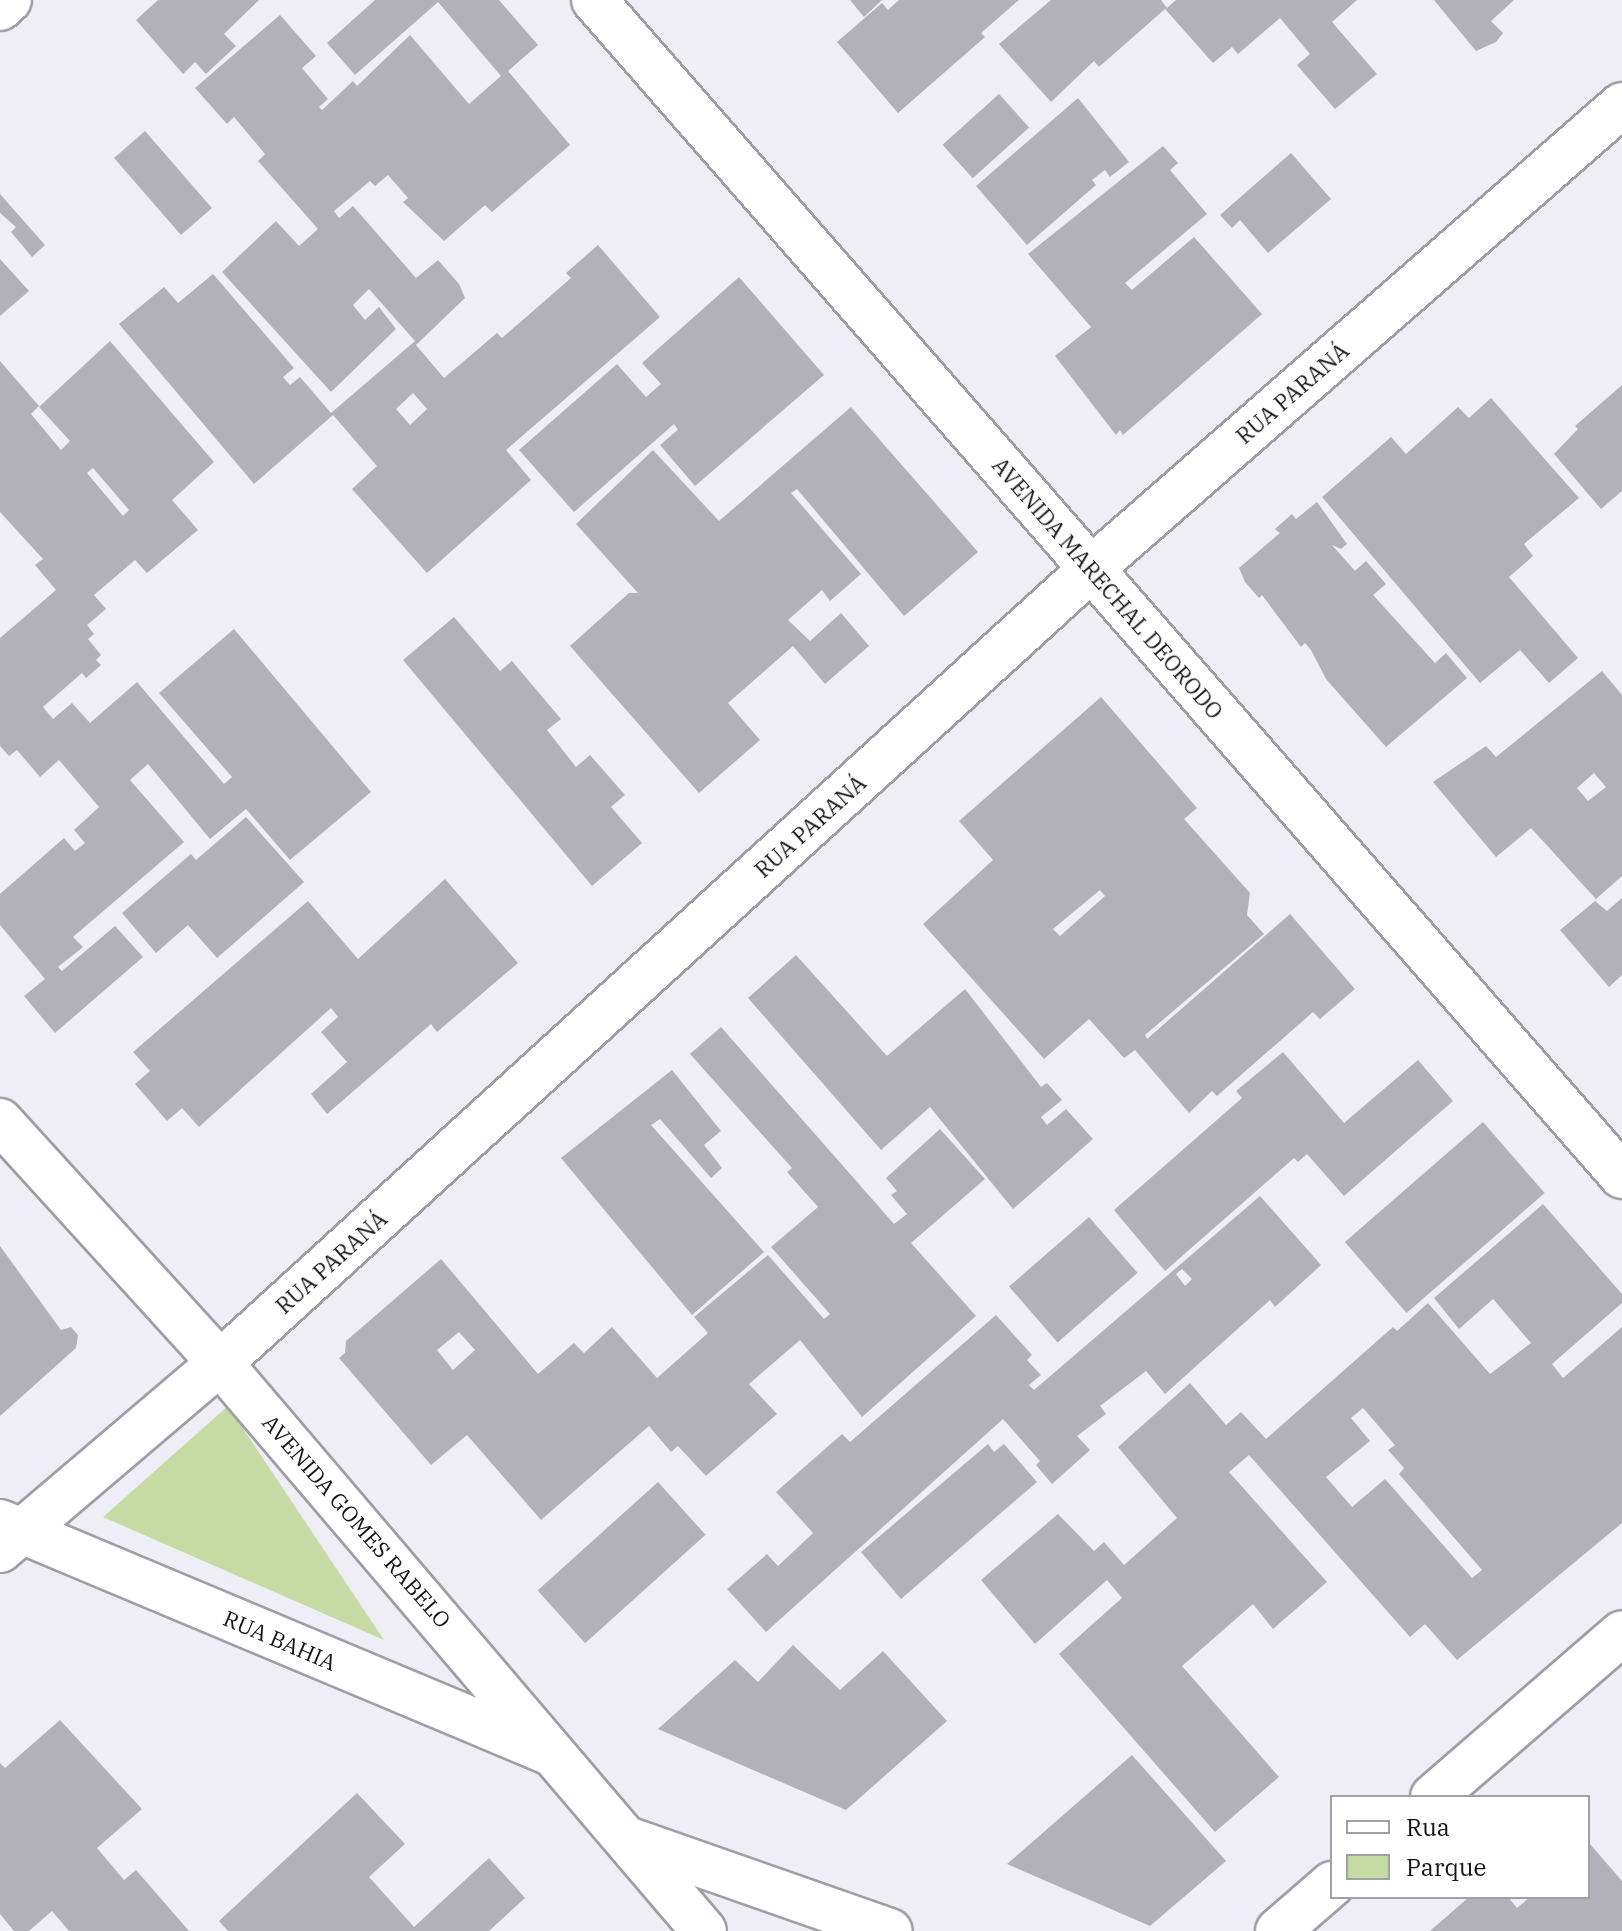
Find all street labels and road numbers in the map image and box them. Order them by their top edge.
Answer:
street label: RUA PARANÁ [1230,337,1354,449]
street label: AVENIDA MARECHAL DEORODO [987,452,1229,724]
street label: RUA PARANÁ [749,769,871,883]
street label: RUA PARANÁ [270,1205,392,1319]
street label: AVENIDA GOMES RABELO [257,1409,457,1633]
street label: RUA BAHIA [220,1604,340,1676]

